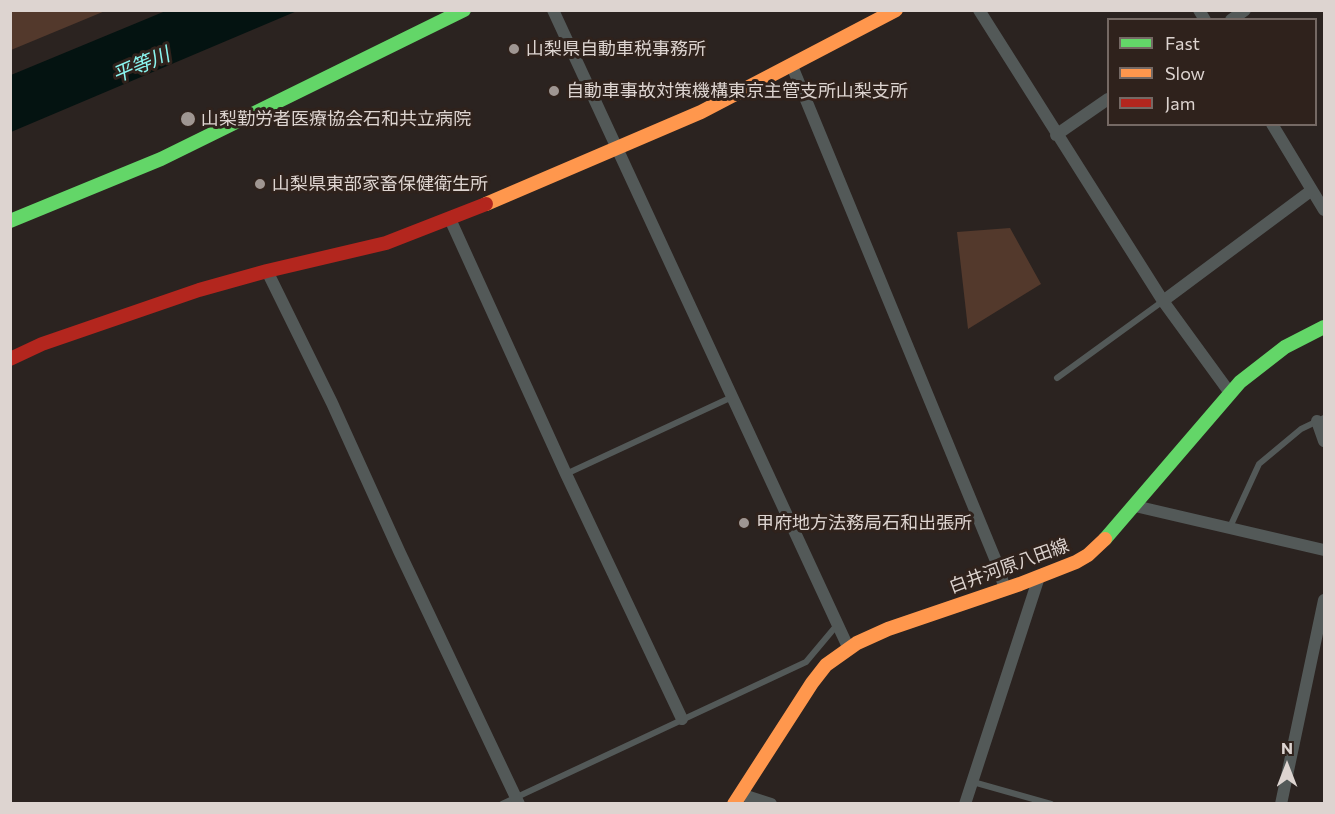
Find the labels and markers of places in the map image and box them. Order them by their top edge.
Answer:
place label: 山梨県自動車税事務所 [526,38,706,60]
marker: 山梨県自動車税事務所 [507,42,521,56]
place label: 自動車事故対策機構東京主管支所山梨支所 [566,80,908,102]
marker: 自動車事故対策機構東京主管支所山梨支所 [547,84,561,98]
place label: 山梨勤労者医療協会石和共立病院 [201,108,471,130]
marker: 山梨勤労者医療協会石和共立病院 [179,110,197,128]
place label: 山梨県東部家畜保健衛生所 [272,173,488,195]
marker: 山梨県東部家畜保健衛生所 [253,177,267,191]
place label: 甲府地方法務局石和出張所 [756,512,972,534]
marker: 甲府地方法務局石和出張所 [737,516,751,530]

